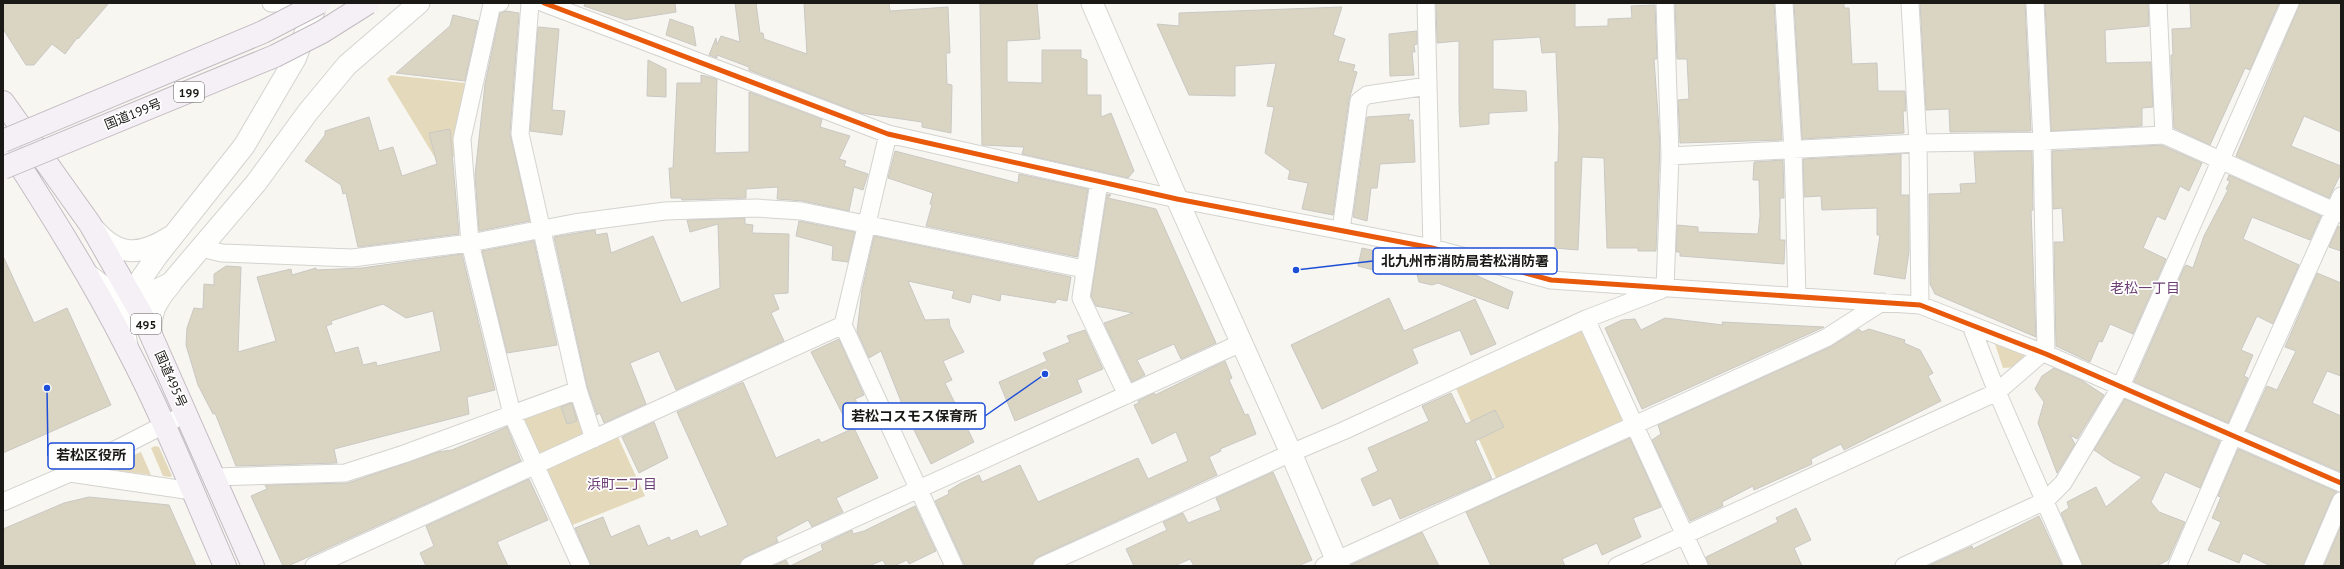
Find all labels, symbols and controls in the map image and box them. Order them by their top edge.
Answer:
road number: 199 [174,82,204,102]
street label: 国道199号 [102,95,164,133]
callout: 北九州市消防局若松消防署 [1373,248,1557,274]
text: 北九州市消防局若松消防署 [1381,252,1549,270]
district label: 老松一丁目 [2110,279,2180,297]
road number: 495 [131,314,161,334]
street label: 国道495号 [151,348,191,410]
callout: 若松コスモス保育所 [843,403,985,429]
text: 若松コスモス保育所 [851,407,977,425]
callout: 若松区役所 [48,443,134,469]
text: 若松区役所 [56,446,126,464]
district label: 浜町二丁目 [587,475,657,493]

